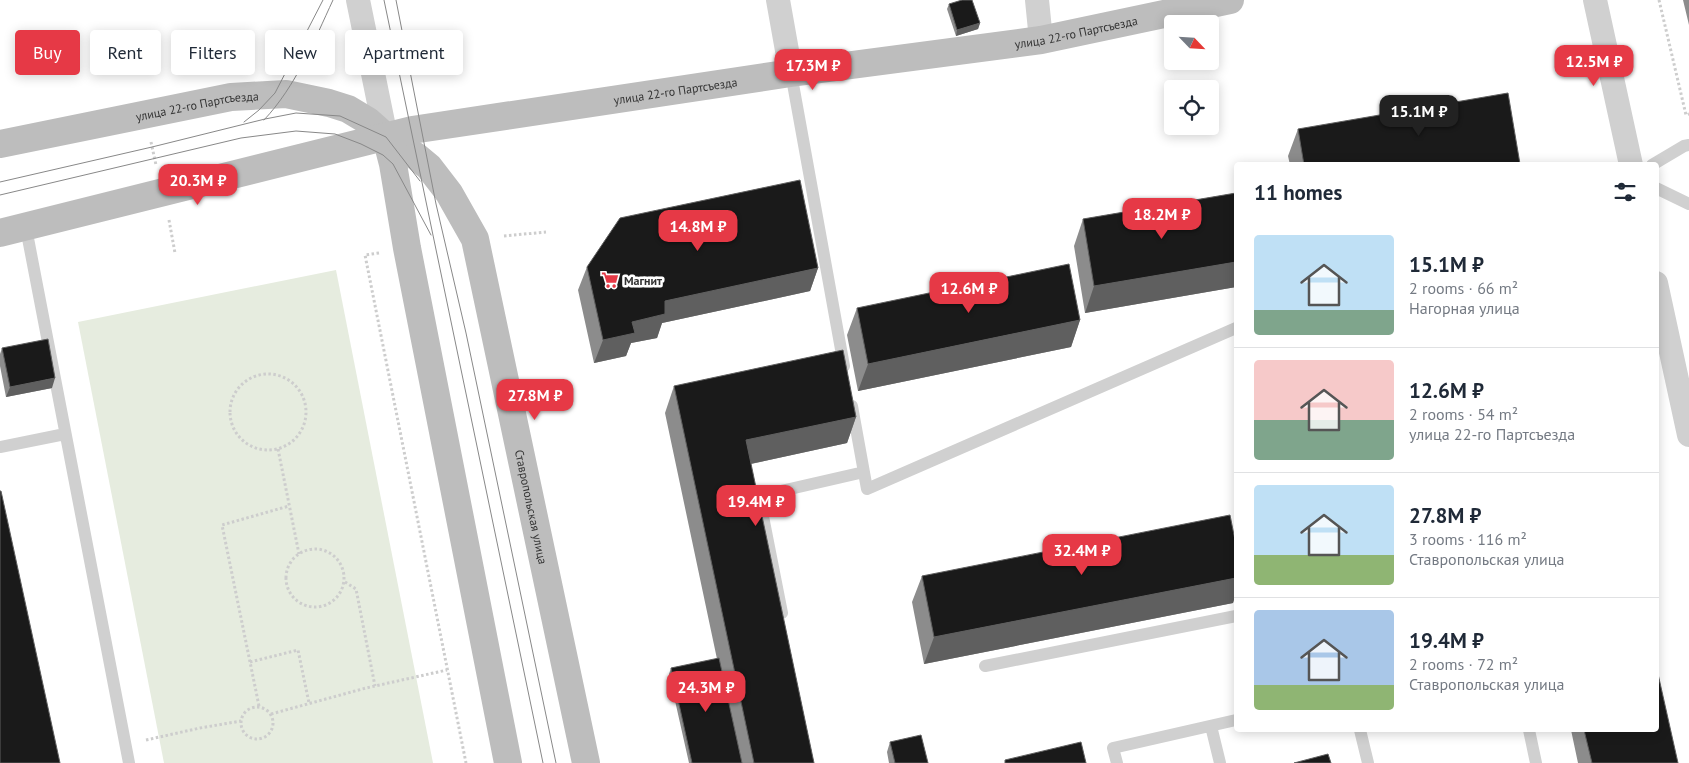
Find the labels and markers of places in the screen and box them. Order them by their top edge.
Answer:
pin: 12.5M ₽ [1548,44,1640,87]
pin: 17.3M ₽ [767,48,859,91]
pin: 15.1M ₽ [1373,94,1465,137]
pin: 20.3M ₽ [152,164,244,206]
pin: 18.2M ₽ [1116,198,1208,240]
pin: 14.8M ₽ [652,210,744,252]
supermarket icon: Магнит [600,270,620,290]
pin: 12.6M ₽ [923,272,1015,314]
place label: Магнит [624,273,662,288]
pin: 27.8M ₽ [489,378,581,421]
pin: 19.4M ₽ [710,484,802,527]
pin: 32.4M ₽ [1036,534,1128,576]
pin: 24.3M ₽ [660,670,752,713]

